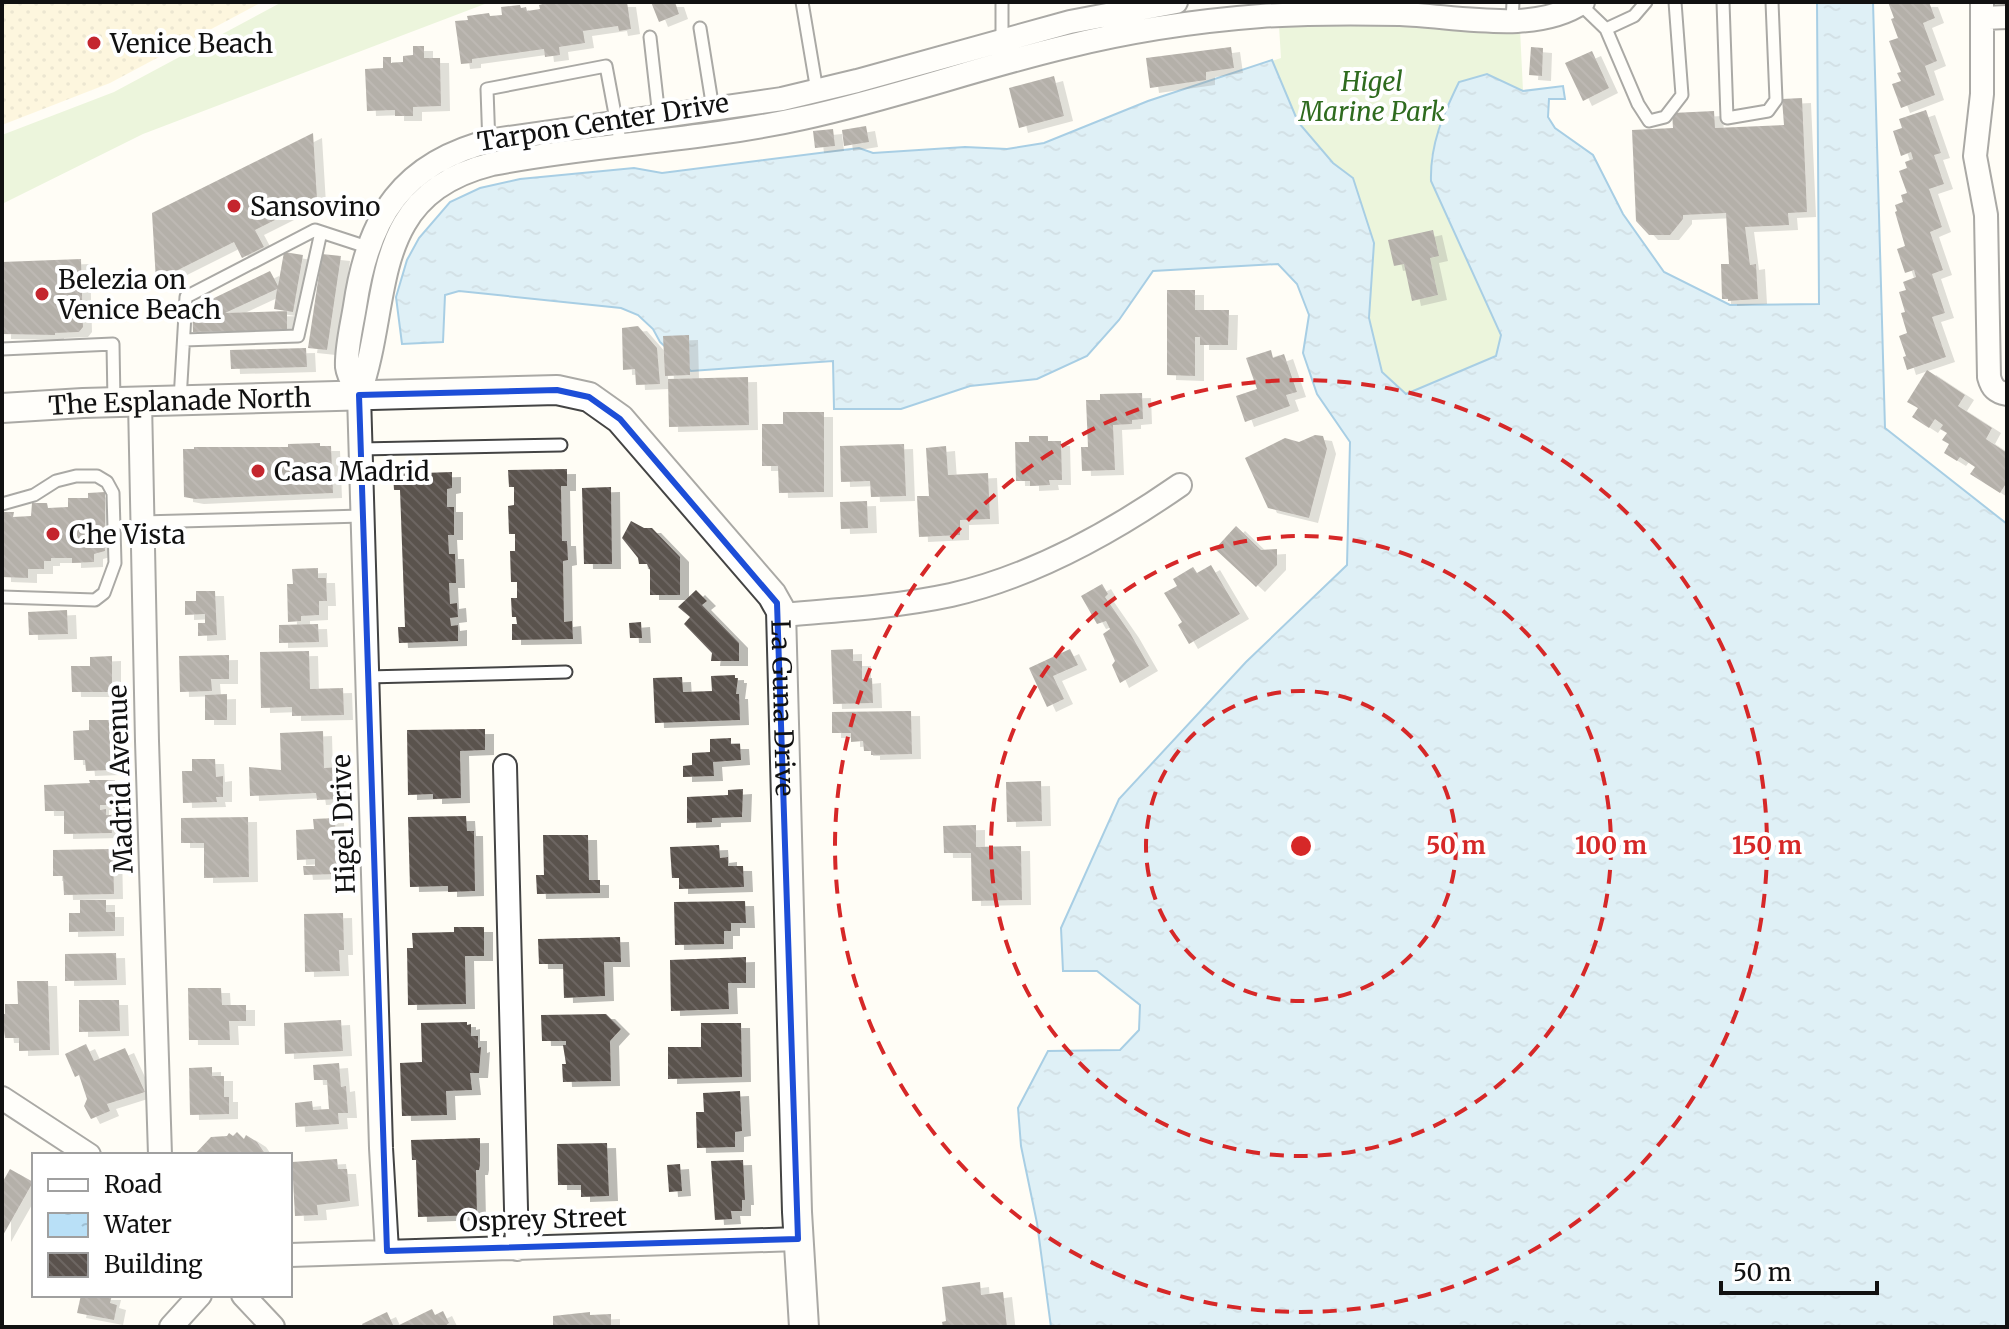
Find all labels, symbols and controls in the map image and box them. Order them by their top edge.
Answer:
place label: Venice Beach [109,27,273,60]
marker: Venice Beach [85,34,103,52]
park label: Higel Marine Park [1298,65,1445,128]
street label: Tarpon Center Drive [475,86,731,158]
place label: Sansovino [250,190,381,223]
marker: Sansovino [225,197,243,215]
place label: Belezia on Venice Beach [57,263,221,326]
marker: Belezia on Venice Beach [33,285,51,303]
street label: The Esplanade North [47,380,312,422]
place label: Casa Madrid [274,455,430,488]
marker: Casa Madrid [249,462,267,480]
place label: Che Vista [69,518,185,551]
marker: Che Vista [44,525,62,543]
street label: La Guna Drive [765,619,802,797]
street label: Madrid Avenue [100,684,140,874]
street label: Higel Drive [324,754,362,894]
text: 50 m [1426,830,1486,861]
text: 100 m [1575,830,1647,861]
text: 150 m [1732,830,1802,861]
centre of rings [1287,832,1315,860]
legend [32,1153,292,1297]
text: Road [104,1169,162,1200]
street label: Osprey Street [459,1200,627,1238]
text: Water [103,1209,172,1240]
scale bar [1721,1245,1877,1295]
text: Building [104,1249,203,1280]
text: 50 m [1733,1257,1792,1288]

